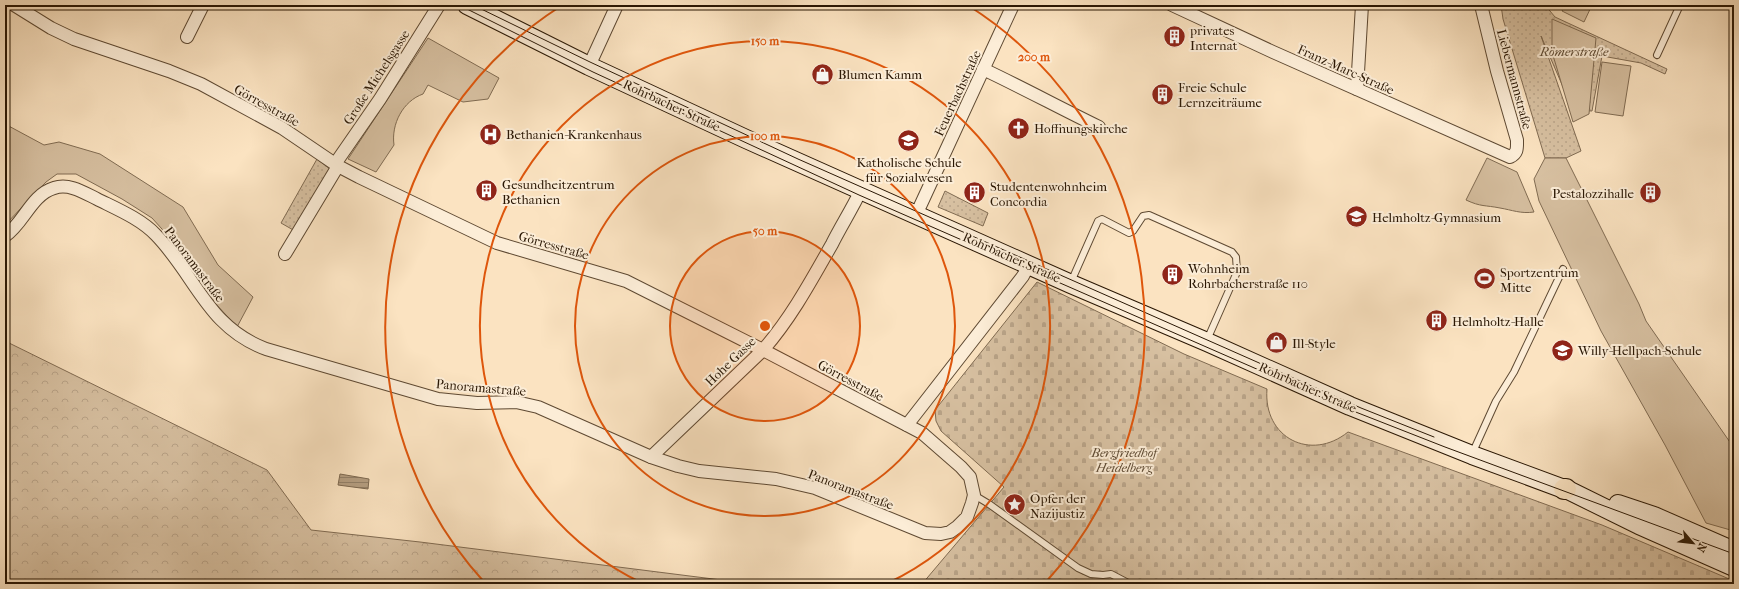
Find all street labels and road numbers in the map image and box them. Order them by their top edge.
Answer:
street label: Große Michelsgasse [340,27,413,127]
street label: Liebermannstraße [1494,27,1535,131]
street label: Franz-Marc-Straße [1295,41,1397,98]
street label: Feuerbachstraße [931,47,984,138]
street label: Rohrbacher Straße [621,76,723,135]
street label: Görresstraße [231,81,303,130]
street label: Panoramastraße [161,224,228,305]
street label: Görresstraße [517,228,591,263]
street label: Rohrbacher Straße [961,229,1064,286]
street label: Hohe Gasse [702,333,759,389]
street label: Görresstraße [815,357,887,404]
street label: Rohrbacher Straße [1257,359,1360,416]
street label: Panoramastraße [435,376,527,399]
street label: Panoramastraße [806,466,896,513]

